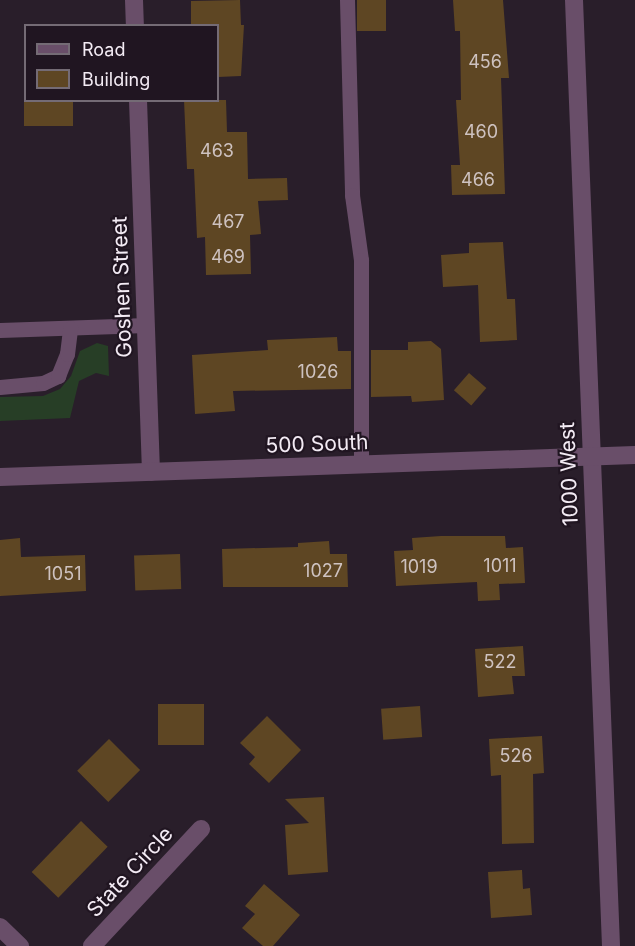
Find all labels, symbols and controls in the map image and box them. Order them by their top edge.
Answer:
legend [24,24,219,102]
text: Road [82,39,125,60]
house number: 456 [468,51,502,73]
text: Building [82,69,150,90]
house number: 460 [464,121,498,143]
house number: 463 [200,140,234,162]
house number: 466 [461,169,495,191]
house number: 467 [212,211,244,233]
street label: Goshen Street [107,216,137,358]
house number: 469 [211,246,245,268]
house number: 1026 [298,361,338,383]
street label: 1000 West [555,422,583,526]
street label: 500 South [265,430,369,458]
house number: 1011 [483,555,517,577]
house number: 1019 [400,556,438,578]
house number: 1027 [303,560,343,582]
house number: 1051 [45,563,81,585]
house number: 522 [484,651,516,673]
house number: 526 [499,745,533,767]
street label: State Circle [82,822,178,922]

